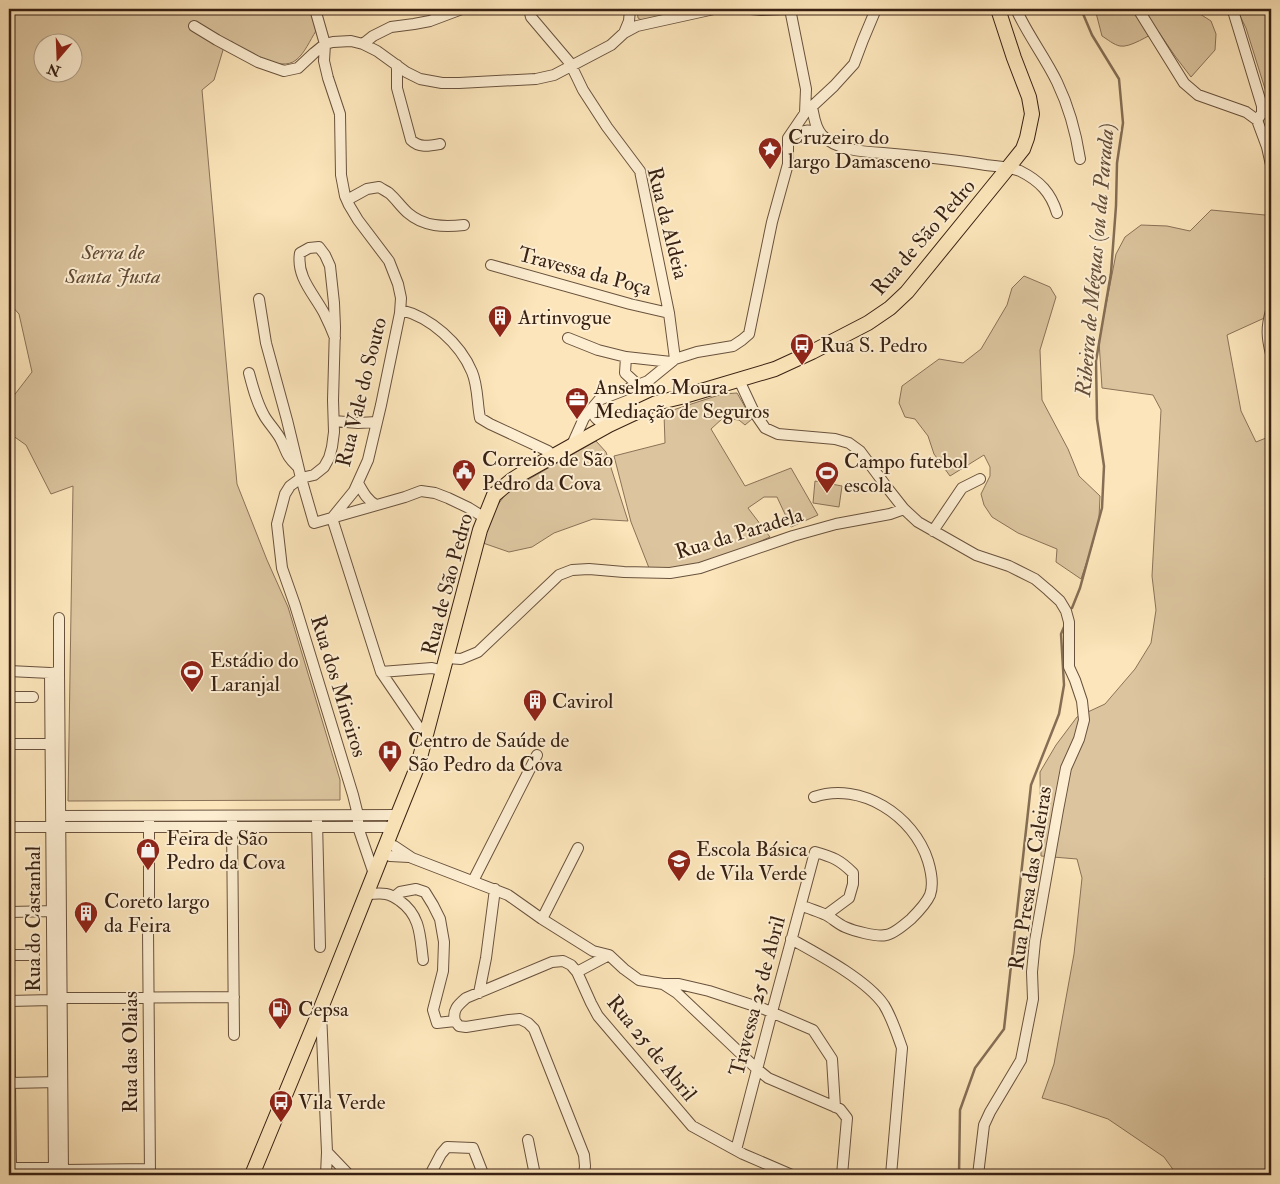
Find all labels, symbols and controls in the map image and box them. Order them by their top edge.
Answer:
north arrow [32,32,82,82]
text: N [45,60,64,80]
water label: Ribeira de Méguas (ou da Parada) [1069,122,1121,399]
place label: Cruzeiro do largo Damasceno [788,124,931,175]
place icon: Cruzeiro do largo Damasceno [757,136,783,170]
street label: Rua da Aldeia [641,164,695,282]
street label: Rua de São Pedro [865,173,981,301]
park label: Serra de Santa Justa [64,239,161,290]
street label: Travessa da Poça [515,241,655,302]
building icon: Artinvogue [487,304,513,338]
place label: Artinvogue [517,304,612,331]
street label: Rua Vale do Souto [330,314,393,470]
bus stop icon: Rua S. Pedro [789,332,815,366]
place label: Rua S. Pedro [820,332,927,359]
place label: Anselmo Moura Mediação de Seguros [593,374,769,425]
office icon: Anselmo Moura Mediação de Seguros [564,386,590,420]
place label: Correios de São Pedro da Cova [482,446,613,497]
place label: Campo futebol escola [844,448,969,499]
public building icon: Correios de São Pedro da Cova [451,458,477,492]
sports icon: Campo futebol escola [814,460,840,494]
street label: Rua da Paradela [672,501,807,566]
street label: Rua de São Pedro [416,510,479,658]
street label: Rua dos Mineiros [304,612,373,760]
place label: Estádio do Laranjal [210,647,299,698]
sports icon: Estádio do Laranjal [179,659,205,693]
building icon: Cavirol [522,688,548,722]
place label: Cavirol [552,688,614,715]
place label: Centro de Saúde de São Pedro da Cova [408,727,570,778]
hospital icon: Centro de Saúde de São Pedro da Cova [377,739,403,773]
street label: Rua Presa das Caleiras [1003,784,1058,972]
place label: Feira de São Pedro da Cova [166,825,286,876]
place label: Escola Básica de Vila Verde [696,836,808,887]
shop icon: Feira de São Pedro da Cova [135,837,161,871]
street label: Rua do Castanhal [20,845,47,992]
school or university icon: Escola Básica de Vila Verde [666,848,692,882]
place label: Coreto largo da Feira [104,888,210,939]
building icon: Coreto largo da Feira [73,900,99,934]
street label: Travessa 25 de Abril [723,913,792,1079]
street label: Rua 25 de Abril [601,990,703,1107]
street label: Rua das Olaias [117,991,144,1113]
fuel station icon: Cepsa [267,996,293,1030]
place label: Cepsa [298,996,349,1023]
bus stop icon: Vila Verde [268,1089,294,1123]
place label: Vila Verde [298,1089,386,1116]

